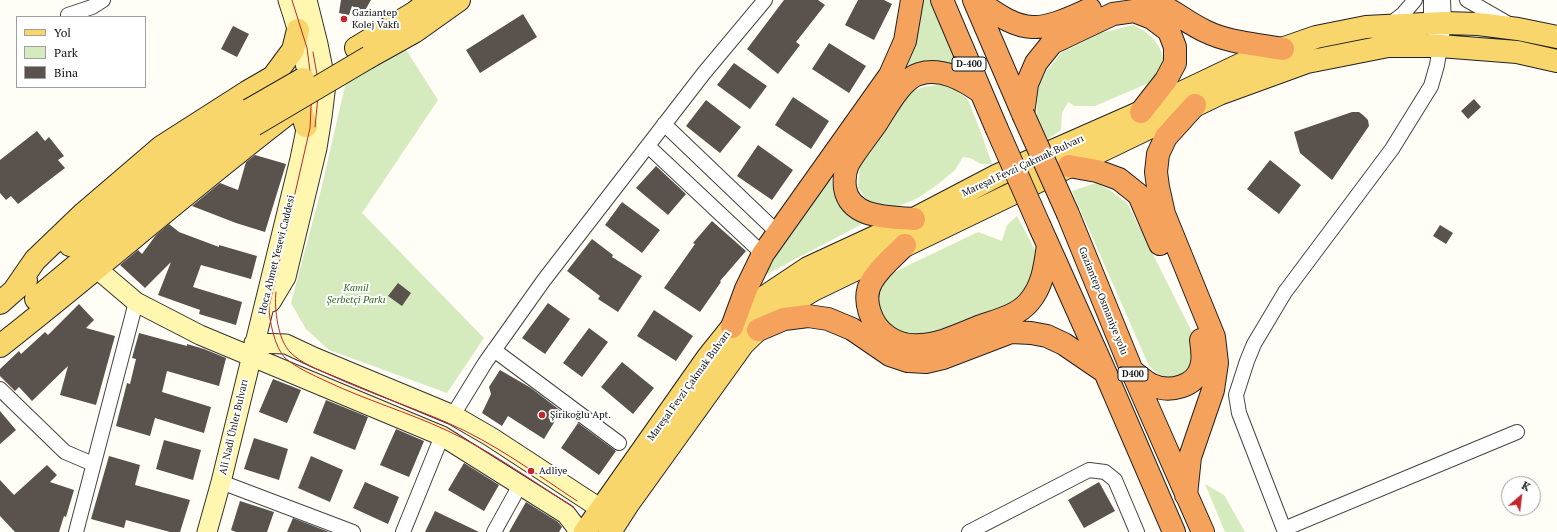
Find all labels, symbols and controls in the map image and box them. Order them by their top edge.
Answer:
place label: Gaziantep Kolej Vakfı [352,7,400,30]
marker: Gaziantep Kolej Vakfı [339,14,349,24]
legend [16,16,146,88]
text: Yol [54,25,71,40]
text: Park [54,45,78,60]
road number: D-400 [952,57,986,71]
text: Bina [54,65,78,80]
street label: Mareşal Fevzi Çakmak Bulvarı [960,132,1086,200]
street label: Hoca Ahmet Yesevi Caddesi [256,194,298,316]
street label: Gaziantep-Osmaniye yolu [1076,245,1130,357]
park label: Kamil Şerbetçi Parkı [327,282,385,306]
street label: Mareşal Fevzi Çakmak Bulvarı [645,329,733,443]
road number: D400 [1118,367,1148,381]
street label: Ali Nadi Ünler Bulvarı [217,378,251,476]
place label: Şirikoğlu Apt. [550,409,611,421]
marker: Şirikoğlu Apt. [537,410,547,420]
place label: Adliye [539,465,567,477]
marker: Adliye [526,466,536,476]
north arrow [1501,476,1541,516]
text: K [1519,478,1533,494]

